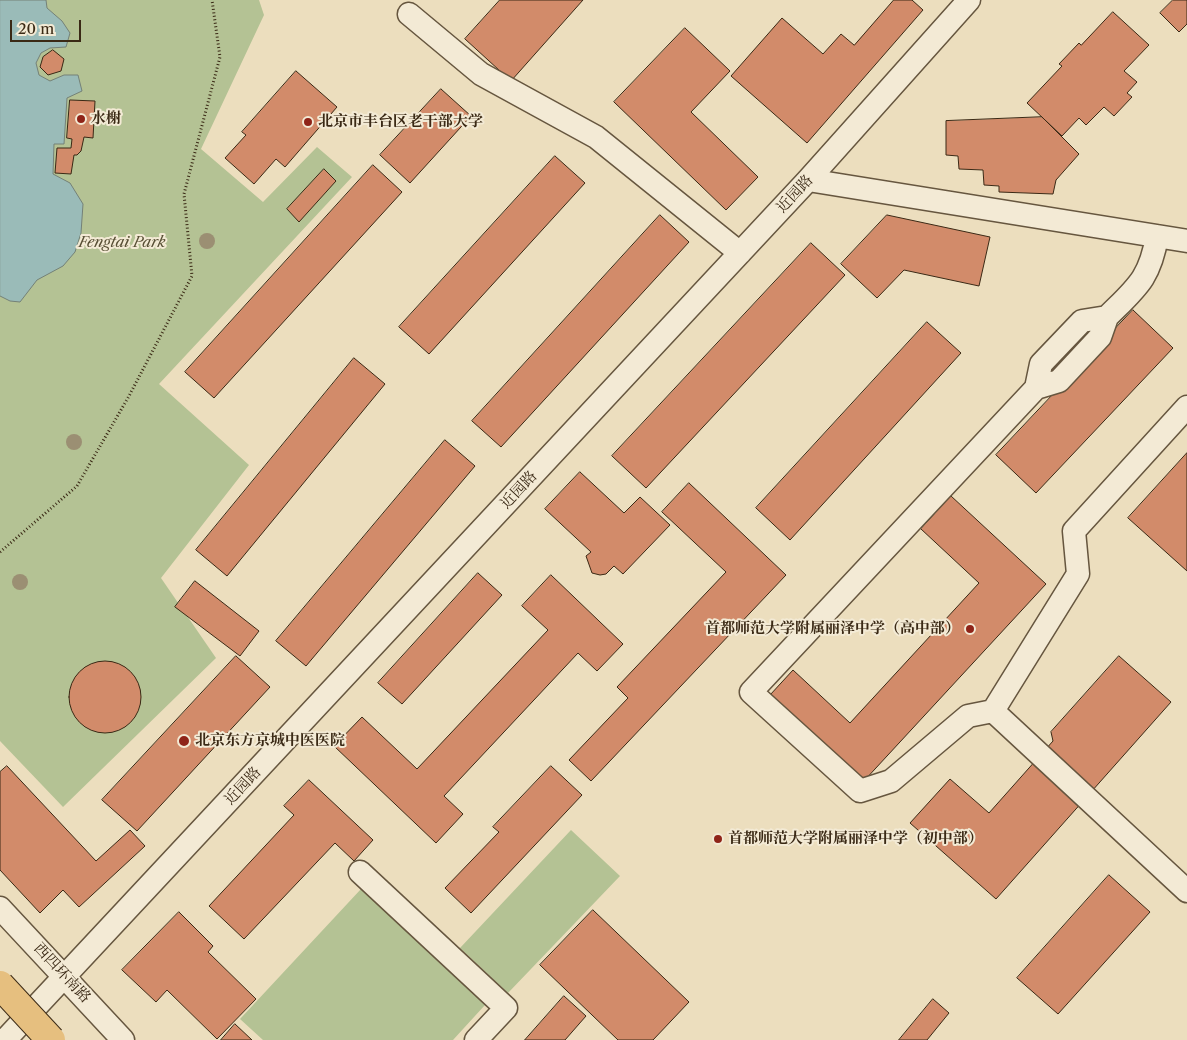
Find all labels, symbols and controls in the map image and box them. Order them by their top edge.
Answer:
scale bar [12,10,84,42]
text: 20 m [18,19,54,38]
place label: 水榭 [91,110,121,128]
marker: 水榭 [75,113,87,125]
place label: 北京市丰台区老干部大学 [318,113,483,131]
marker: 北京市丰台区老干部大学 [302,116,314,128]
street label: 近园路 [773,171,817,217]
park label: Fengtai Park [78,234,166,252]
street label: 近园路 [497,467,541,513]
place label: 首都师范大学附属丽泽中学（高中部） [705,620,960,638]
marker: 首都师范大学附属丽泽中学（高中部） [964,623,976,635]
place label: 北京东方京城中医医院 [195,732,345,750]
marker: 北京东方京城中医医院 [177,734,191,748]
street label: 近园路 [221,763,265,809]
place label: 首都师范大学附属丽泽中学（初中部） [728,830,983,848]
marker: 首都师范大学附属丽泽中学（初中部） [712,833,724,845]
street label: 西四环南路 [30,939,94,1007]

